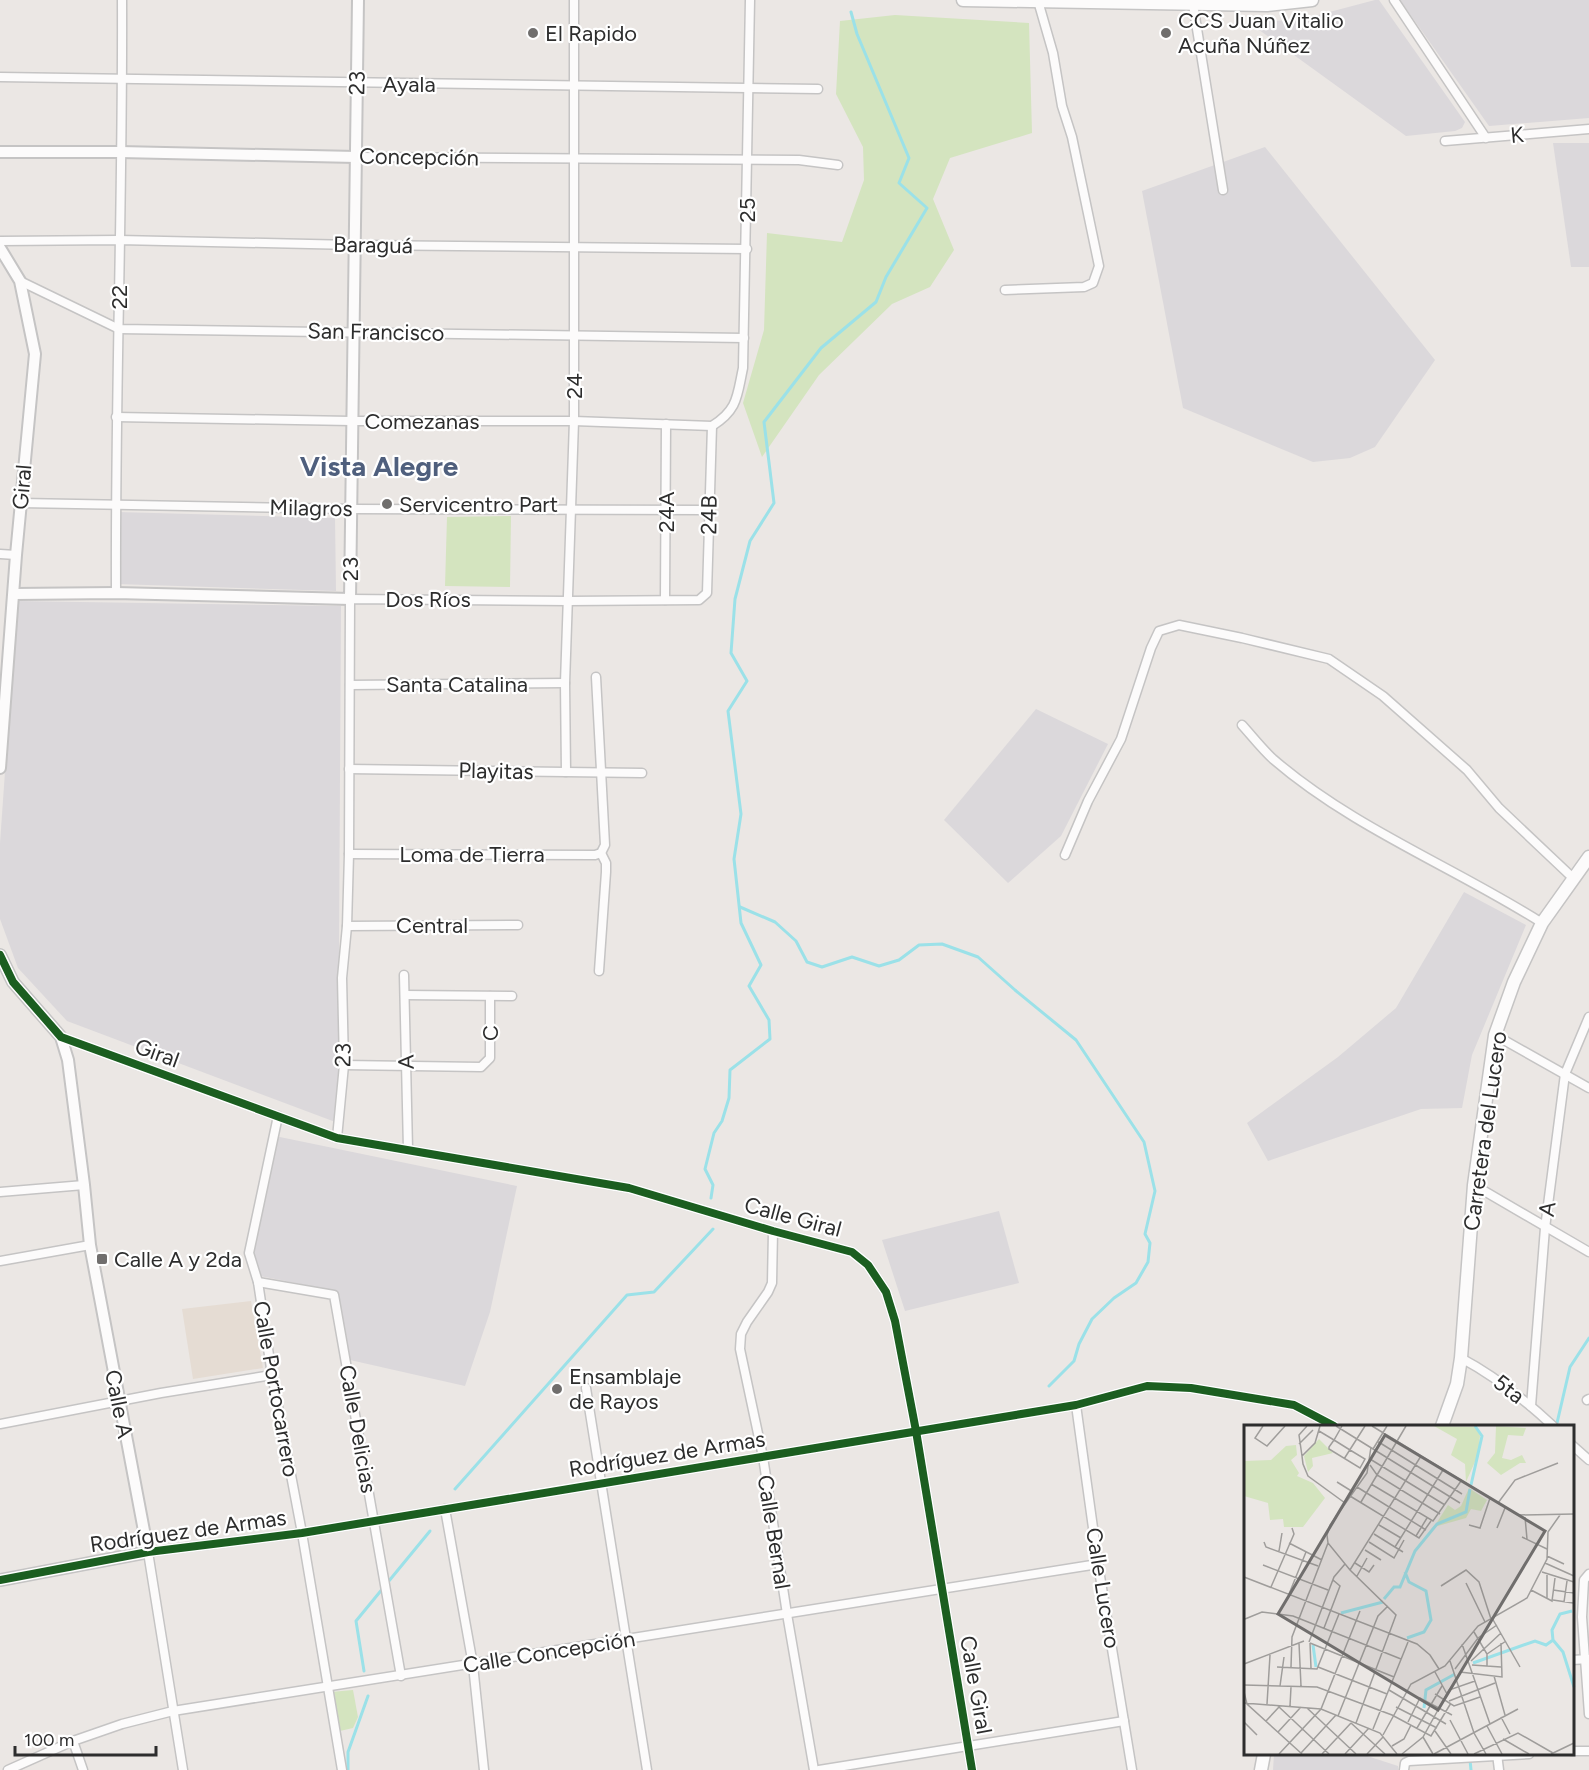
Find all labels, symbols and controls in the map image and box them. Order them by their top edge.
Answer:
place label: CCS Juan Vitalio Acuña Núñez [1178,7,1344,59]
place label: El Rapido [545,20,637,47]
marker: El Rapido [526,26,540,40]
marker: CCS Juan Vitalio Acuña Núñez [1159,26,1173,40]
street label: 23 [343,71,371,95]
street label: Ayala [382,71,436,98]
street label: K [1509,121,1525,149]
street label: Concepción [359,142,479,172]
street label: 25 [734,198,761,222]
street label: Baraguá [333,231,413,259]
street label: 22 [106,285,133,309]
street label: San Francisco [307,317,445,347]
street label: 24 [561,373,588,399]
street label: Comezanas [364,408,480,435]
district label: Vista Alegre [300,449,458,483]
street label: Giral [7,463,37,511]
place label: Servicentro Part [399,491,558,518]
street label: 24A [653,491,680,532]
street label: Milagros [269,494,353,522]
street label: 24B [695,495,723,535]
marker: Servicentro Part [380,497,394,511]
street label: 23 [337,557,364,581]
street label: Dos Ríos [385,586,471,613]
street label: Santa Catalina [386,671,528,698]
street label: Playitas [458,757,534,785]
street label: Loma de Tierra [399,841,545,868]
street label: Central [396,912,468,939]
street label: C [477,1025,504,1041]
street label: Carretera del Lucero [1458,1029,1512,1233]
street label: Giral [131,1033,183,1073]
street label: 23 [329,1043,357,1067]
street label: A [392,1054,420,1070]
street label: Calle Giral [741,1191,845,1243]
street label: A [1533,1200,1561,1218]
place label: Calle A y 2da [114,1246,242,1273]
marker: Calle A y 2da [95,1252,109,1266]
street label: Calle Portocarrero [247,1299,305,1479]
street label: Calle Delicias [333,1363,383,1495]
place label: Ensamblaje de Rayos [569,1363,681,1415]
street label: Calle A [99,1368,139,1441]
street label: 5ta [1488,1369,1530,1409]
marker: Ensamblaje de Rayos [550,1382,564,1396]
street label: Rodríguez de Armas [567,1425,767,1483]
inset map [1244,1425,1574,1755]
street label: Calle Bernal [752,1473,796,1591]
street label: Rodríguez de Armas [88,1504,288,1558]
street label: Calle Lucero [1080,1526,1126,1650]
street label: Calle Concepción [461,1625,637,1679]
street label: Calle Giral [954,1634,998,1736]
scale bar [15,1719,156,1757]
text: 100 m [24,1729,74,1751]

